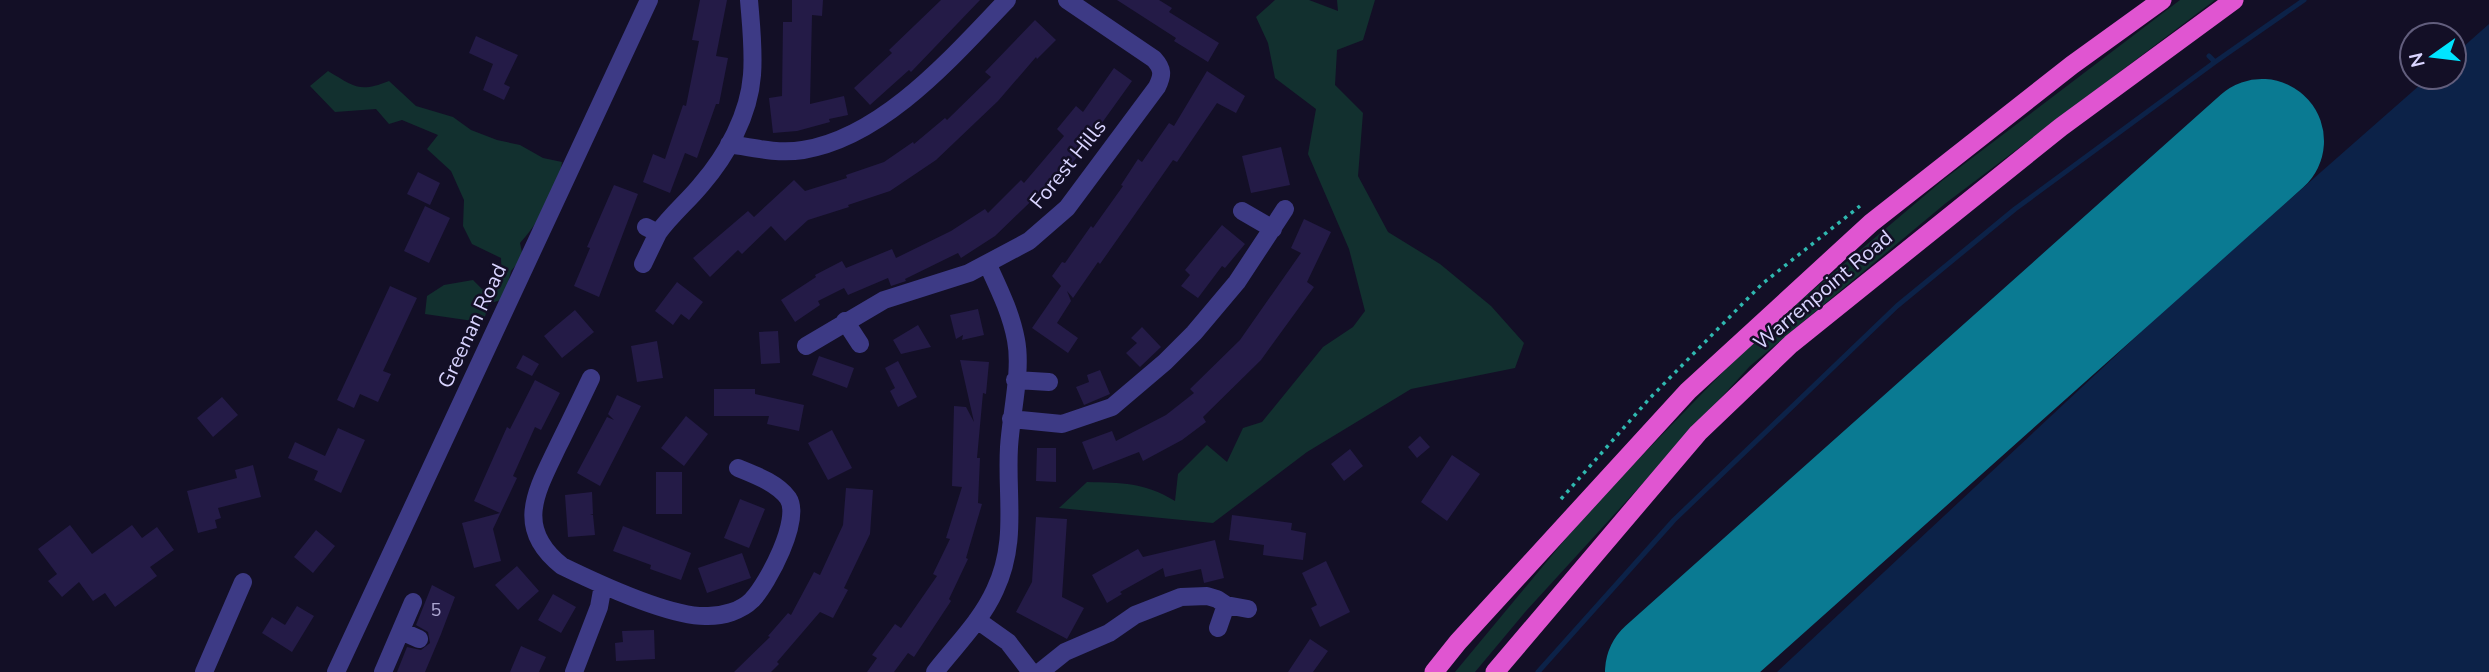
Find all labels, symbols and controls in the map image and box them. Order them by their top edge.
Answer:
north arrow [2398,21,2468,91]
text: N [2403,50,2432,70]
street label: Forest Hills [1023,113,1113,215]
street label: Warrenpoint Road [1748,224,1898,356]
street label: Greenan Road [431,259,513,393]
house number: 5 [431,598,441,622]

